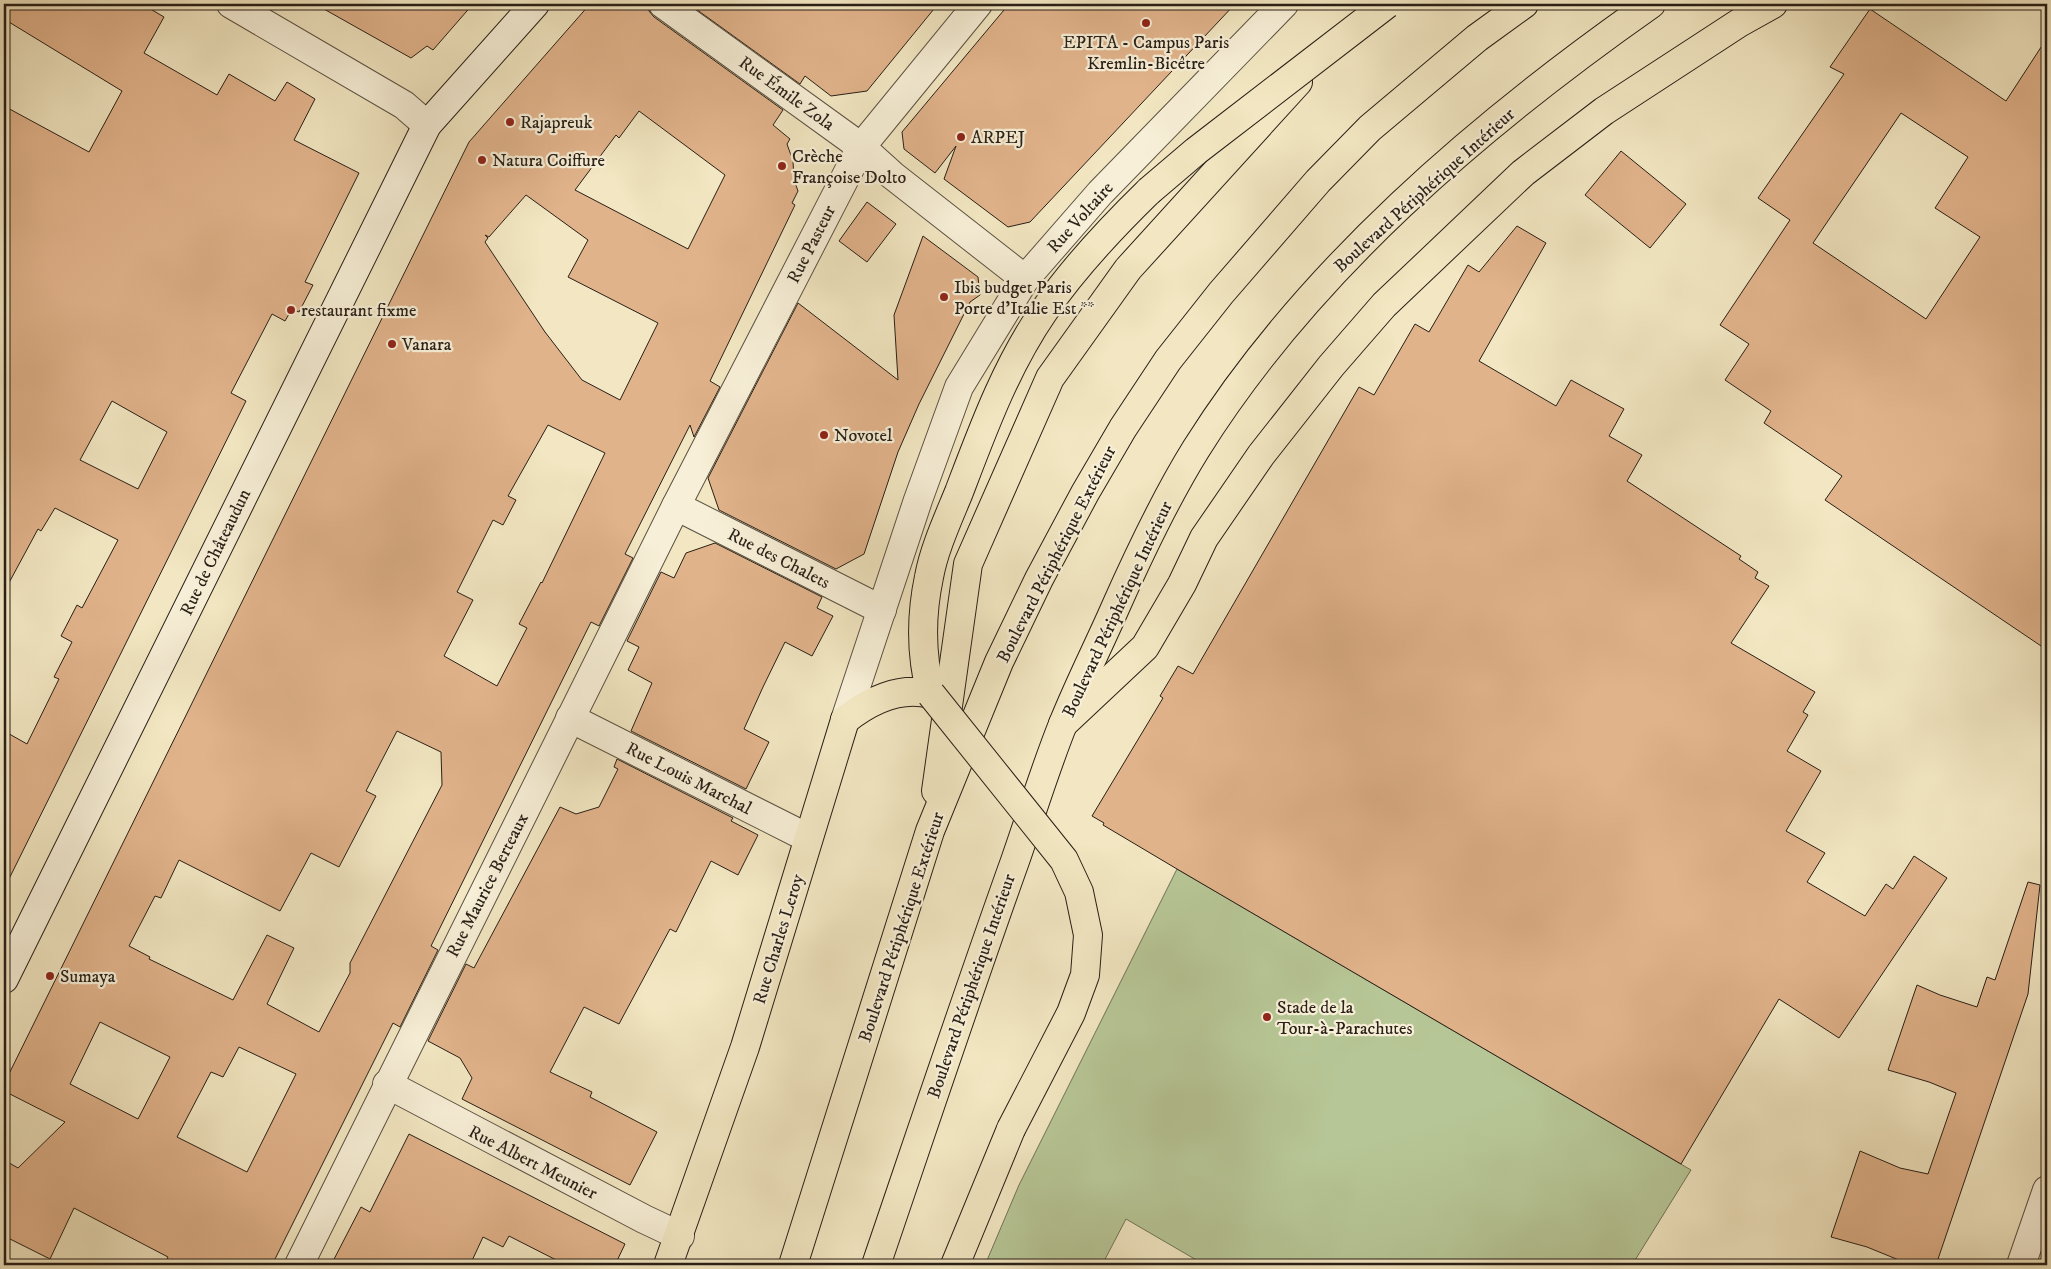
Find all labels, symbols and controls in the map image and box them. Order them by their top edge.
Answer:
marker: EPITA - Campus Paris Kremlin-Bicêtre [1140,17,1152,29]
place label: EPITA - Campus Paris Kremlin-Bicêtre [1063,32,1229,75]
street label: Rue Émile Zola [734,52,839,136]
street label: Boulevard Périphérique Intérieur [1330,103,1520,278]
place label: Rajapreuk [520,112,592,134]
marker: Rajapreuk [504,116,516,128]
place label: ARPEJ [971,127,1025,149]
marker: ARPEJ [955,131,967,143]
place label: Crèche Françoise Dolto [792,146,907,189]
place label: Natura Coiffure [492,150,605,172]
marker: Natura Coiffure [476,154,488,166]
marker: Crèche Françoise Dolto [776,160,788,172]
street label: Rue Voltaire [1043,177,1119,258]
street label: Rue Pasteur [783,201,841,287]
place label: Ibis budget Paris Porte d'Italie Est ** [954,277,1094,320]
marker: Ibis budget Paris Porte d'Italie Est ** [938,291,950,303]
place label: restaurant fixme [301,300,416,322]
marker: restaurant fixme [285,304,297,316]
place label: Vanara [401,334,452,356]
marker: Vanara [386,338,398,350]
place label: Novotel [834,425,893,447]
marker: Novotel [818,429,830,441]
street label: Boulevard Périphérique Extérieur [992,442,1121,667]
street label: Rue de Châteaudun [176,485,256,619]
street label: Boulevard Périphérique Intérieur [1058,498,1178,721]
street label: Rue des Chalets [724,524,833,594]
street label: Rue Louis Marchal [622,738,755,820]
street label: Rue Maurice Berteaux [442,809,534,961]
street label: Boulevard Périphérique Extérieur [854,809,950,1045]
street label: Rue Charles Leroy [749,871,809,1007]
street label: Boulevard Périphérique Intérieur [923,871,1021,1101]
place label: Sumaya [60,966,116,988]
marker: Sumaya [44,970,56,982]
place label: Stade de la Tour-à-Parachutes [1277,997,1413,1040]
marker: Stade de la Tour-à-Parachutes [1261,1011,1273,1023]
street label: Rue Albert Meunier [464,1121,601,1205]

